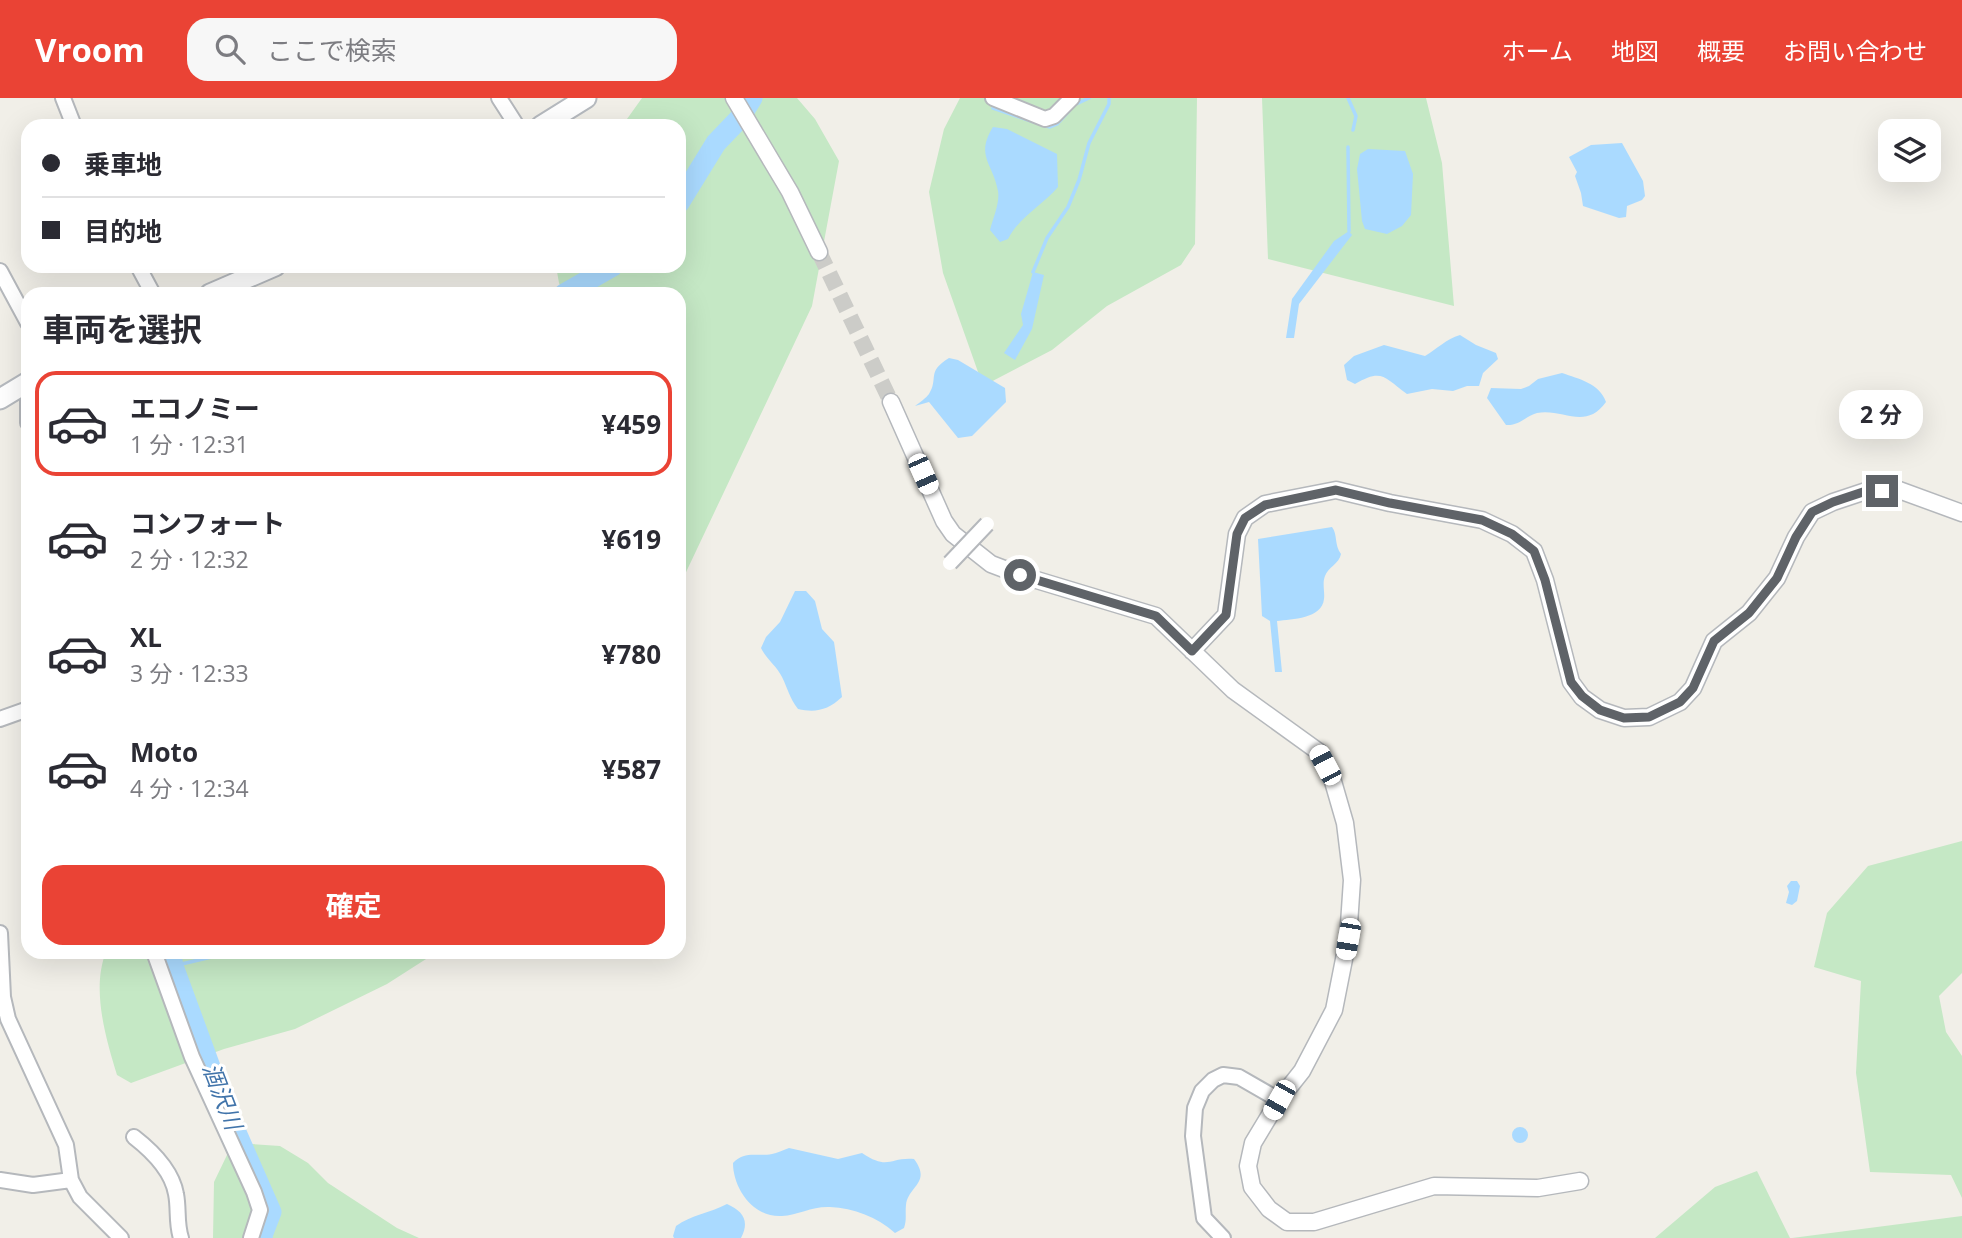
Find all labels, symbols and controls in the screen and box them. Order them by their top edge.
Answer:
search box [187,18,677,81]
text: Vroom [35,27,145,72]
icon: search [211,30,249,68]
text: ここで検索 [267,32,397,68]
text: ホーム [1502,34,1573,67]
text: 地図 [1611,34,1659,67]
text: 概要 [1697,34,1745,67]
text: お問い合わせ [1783,34,1927,67]
map controls [1878,119,1941,182]
button: layers [1878,119,1941,182]
text: 乗車地 [84,146,162,182]
text: 目的地 [84,213,162,249]
text: 車両を選択 [42,307,202,350]
text: エコノミー [130,390,260,426]
callout: 2 分 [1840,390,1924,438]
icon: car [46,392,109,455]
text: 2 分 [1860,398,1902,430]
text: ¥459 [602,406,661,442]
text: 1 分 · 12:31 [130,428,249,460]
car [905,451,942,497]
route end [1866,475,1898,507]
text: コンフォート [130,505,285,541]
icon: car [46,507,109,570]
text: ¥619 [602,521,661,557]
text: 2 分 · 12:32 [130,543,249,575]
route start [1004,559,1036,591]
text: XL [130,619,162,655]
icon: car [46,622,109,685]
text: ¥780 [602,636,661,672]
text: 3 分 · 12:33 [130,657,249,689]
text: Moto [130,734,198,770]
icon: car [46,737,109,800]
car [1306,742,1345,788]
text: ¥587 [602,751,661,787]
text: 4 分 · 12:34 [130,772,249,804]
button: 確定 [42,865,665,945]
car [1335,916,1362,962]
water label: 涸沢川 [196,1058,251,1137]
car [1260,1077,1299,1123]

